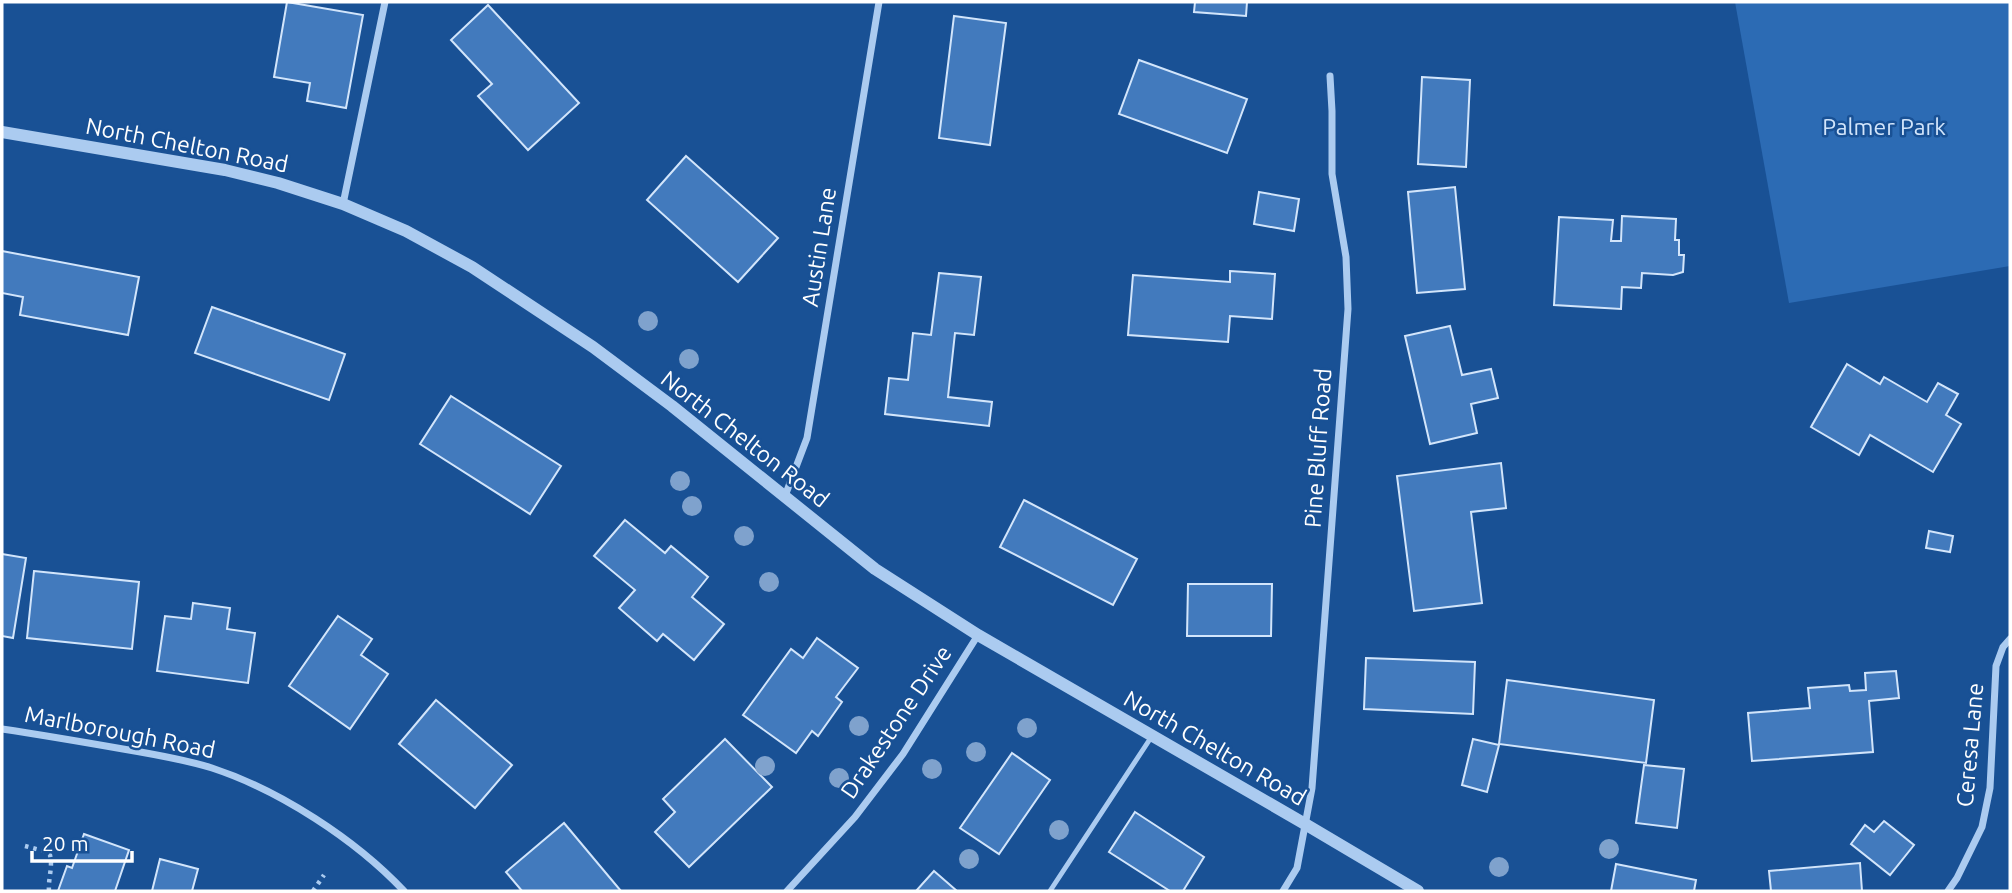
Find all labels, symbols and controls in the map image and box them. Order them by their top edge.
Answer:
street label: North Chelton Road [84,113,291,176]
park label: Palmer Park [1822,114,1946,139]
street label: Austin Lane [797,185,840,308]
street label: North Chelton Road [657,365,834,512]
street label: Pine Bluff Road [1299,367,1336,529]
street label: Drakestone Drive [835,641,956,803]
street label: Ceresa Lane [1952,682,1987,808]
street label: North Chelton Road [1120,685,1311,810]
street label: Marlborough Road [23,701,217,762]
scale bar [32,820,131,864]
text: 20 m [42,831,89,855]

